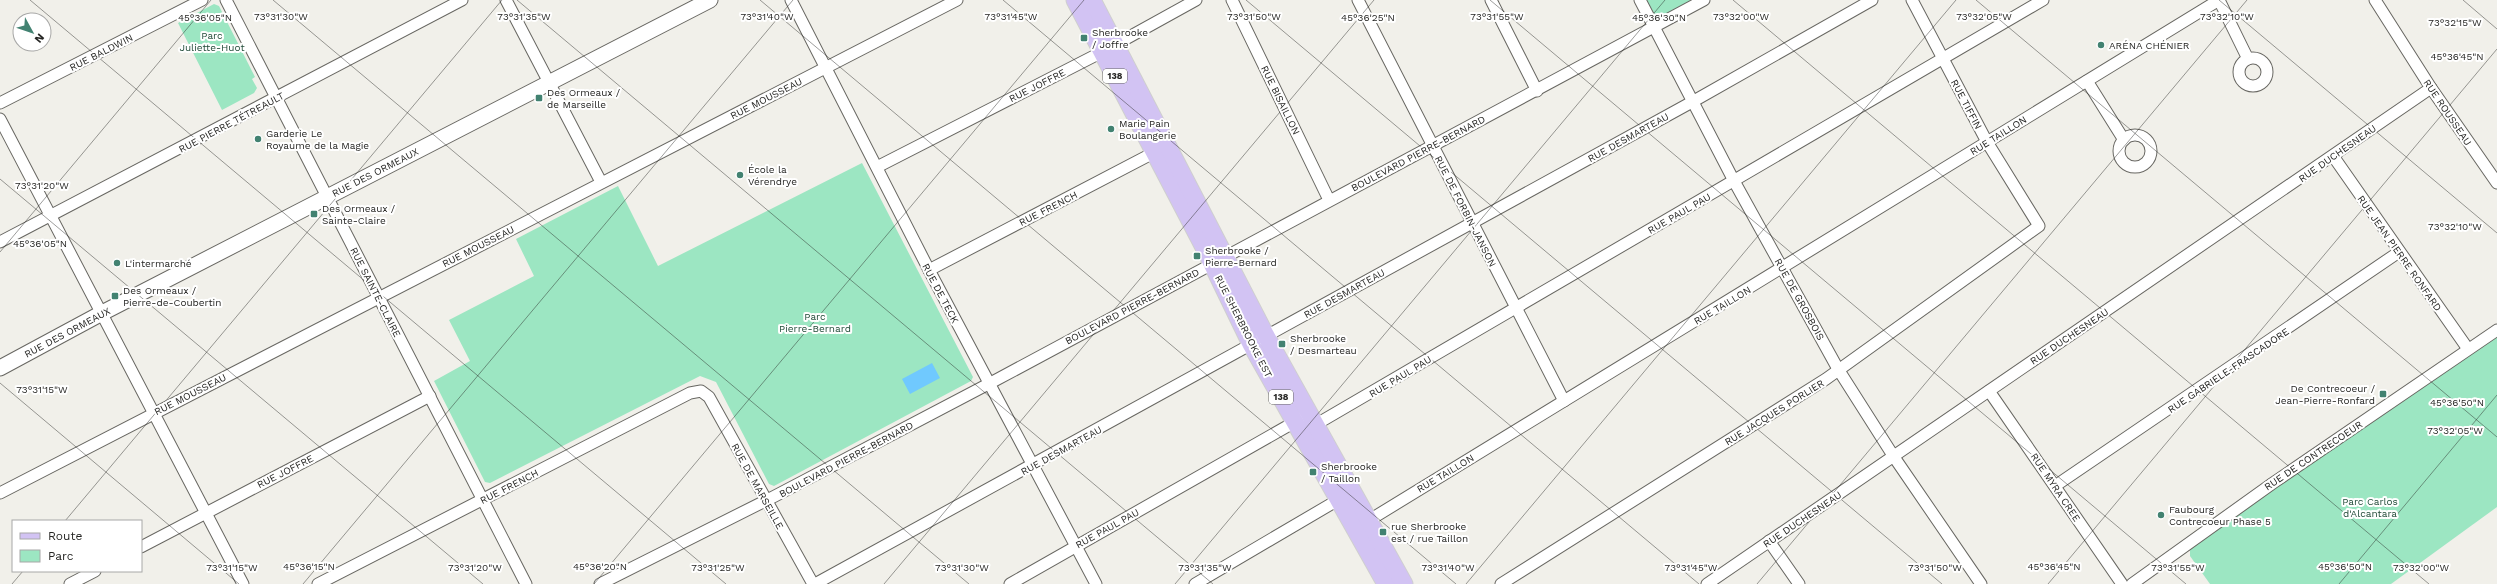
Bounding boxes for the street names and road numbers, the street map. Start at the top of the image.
street label: RUE BALDWIN [68,32,135,73]
street label: RUE BISAILLON [1259,64,1302,137]
street label: RUE JOFFRE [1007,67,1067,104]
road number: 138 [1103,69,1127,83]
street label: RUE MOUSSEAU [728,76,804,121]
street label: RUE TIFFIN [1949,77,1984,131]
street label: RUE ROUSSEAU [2421,77,2474,147]
street label: RUE PIERRE TÉTREAULT [177,90,286,155]
street label: RUE DESMARTEAU [1586,111,1671,164]
street label: BOULEVARD PIERRE-BERNARD [1349,113,1487,194]
street label: RUE TAILLON [1968,114,2029,157]
street label: RUE DUCHESNEAU [2296,123,2378,184]
street label: RUE DES ORMEAUX [330,146,420,199]
street label: RUE DE FORBIN-JANSON [1433,154,1498,269]
street label: RUE FRENCH [1017,189,1079,228]
street label: RUE PAUL PAU [1646,191,1713,236]
street label: RUE JEAN PIERRE RONFARD [2355,193,2444,313]
street label: RUE MOUSSEAU [440,224,516,269]
street label: RUE SAINTE-CLAIRE [348,246,403,339]
street label: RUE DE GROSBOIS [1773,257,1827,342]
street label: RUE DE TECK [920,262,961,325]
street label: BOULEVARD PIERRE-BERNARD [1063,266,1201,347]
street label: RUE DESMARTEAU [1302,267,1387,320]
street label: RUE SHERBROOKE EST [1213,273,1274,379]
street label: RUE TAILLON [1692,284,1753,327]
street label: RUE DES ORMEAUX [23,305,112,360]
street label: RUE DUCHESNEAU [2028,306,2110,367]
street label: RUE GABRIELE-FRASCADORE [2166,326,2291,415]
street label: RUE PAUL PAU [1367,353,1433,399]
street label: RUE MOUSSEAU [152,372,228,417]
street label: RUE JACQUES PORLIER [1723,377,1826,448]
road number: 138 [1269,390,1293,404]
street label: RUE DE CONTRECOEUR [2262,418,2365,492]
street label: BOULEVARD PIERRE-BERNARD [777,419,915,500]
street label: RUE DESMARTEAU [1019,424,1104,477]
street label: RUE DE MARSEILLE [729,441,786,531]
street label: RUE MYRA CREE [2029,451,2083,524]
street label: RUE TAILLON [1415,452,1476,495]
street label: RUE JOFFRE [255,453,315,490]
street label: RUE FRENCH [478,467,540,506]
street label: RUE DUCHESNEAU [1761,489,1843,550]
street label: RUE PAUL PAU [1074,506,1141,550]

